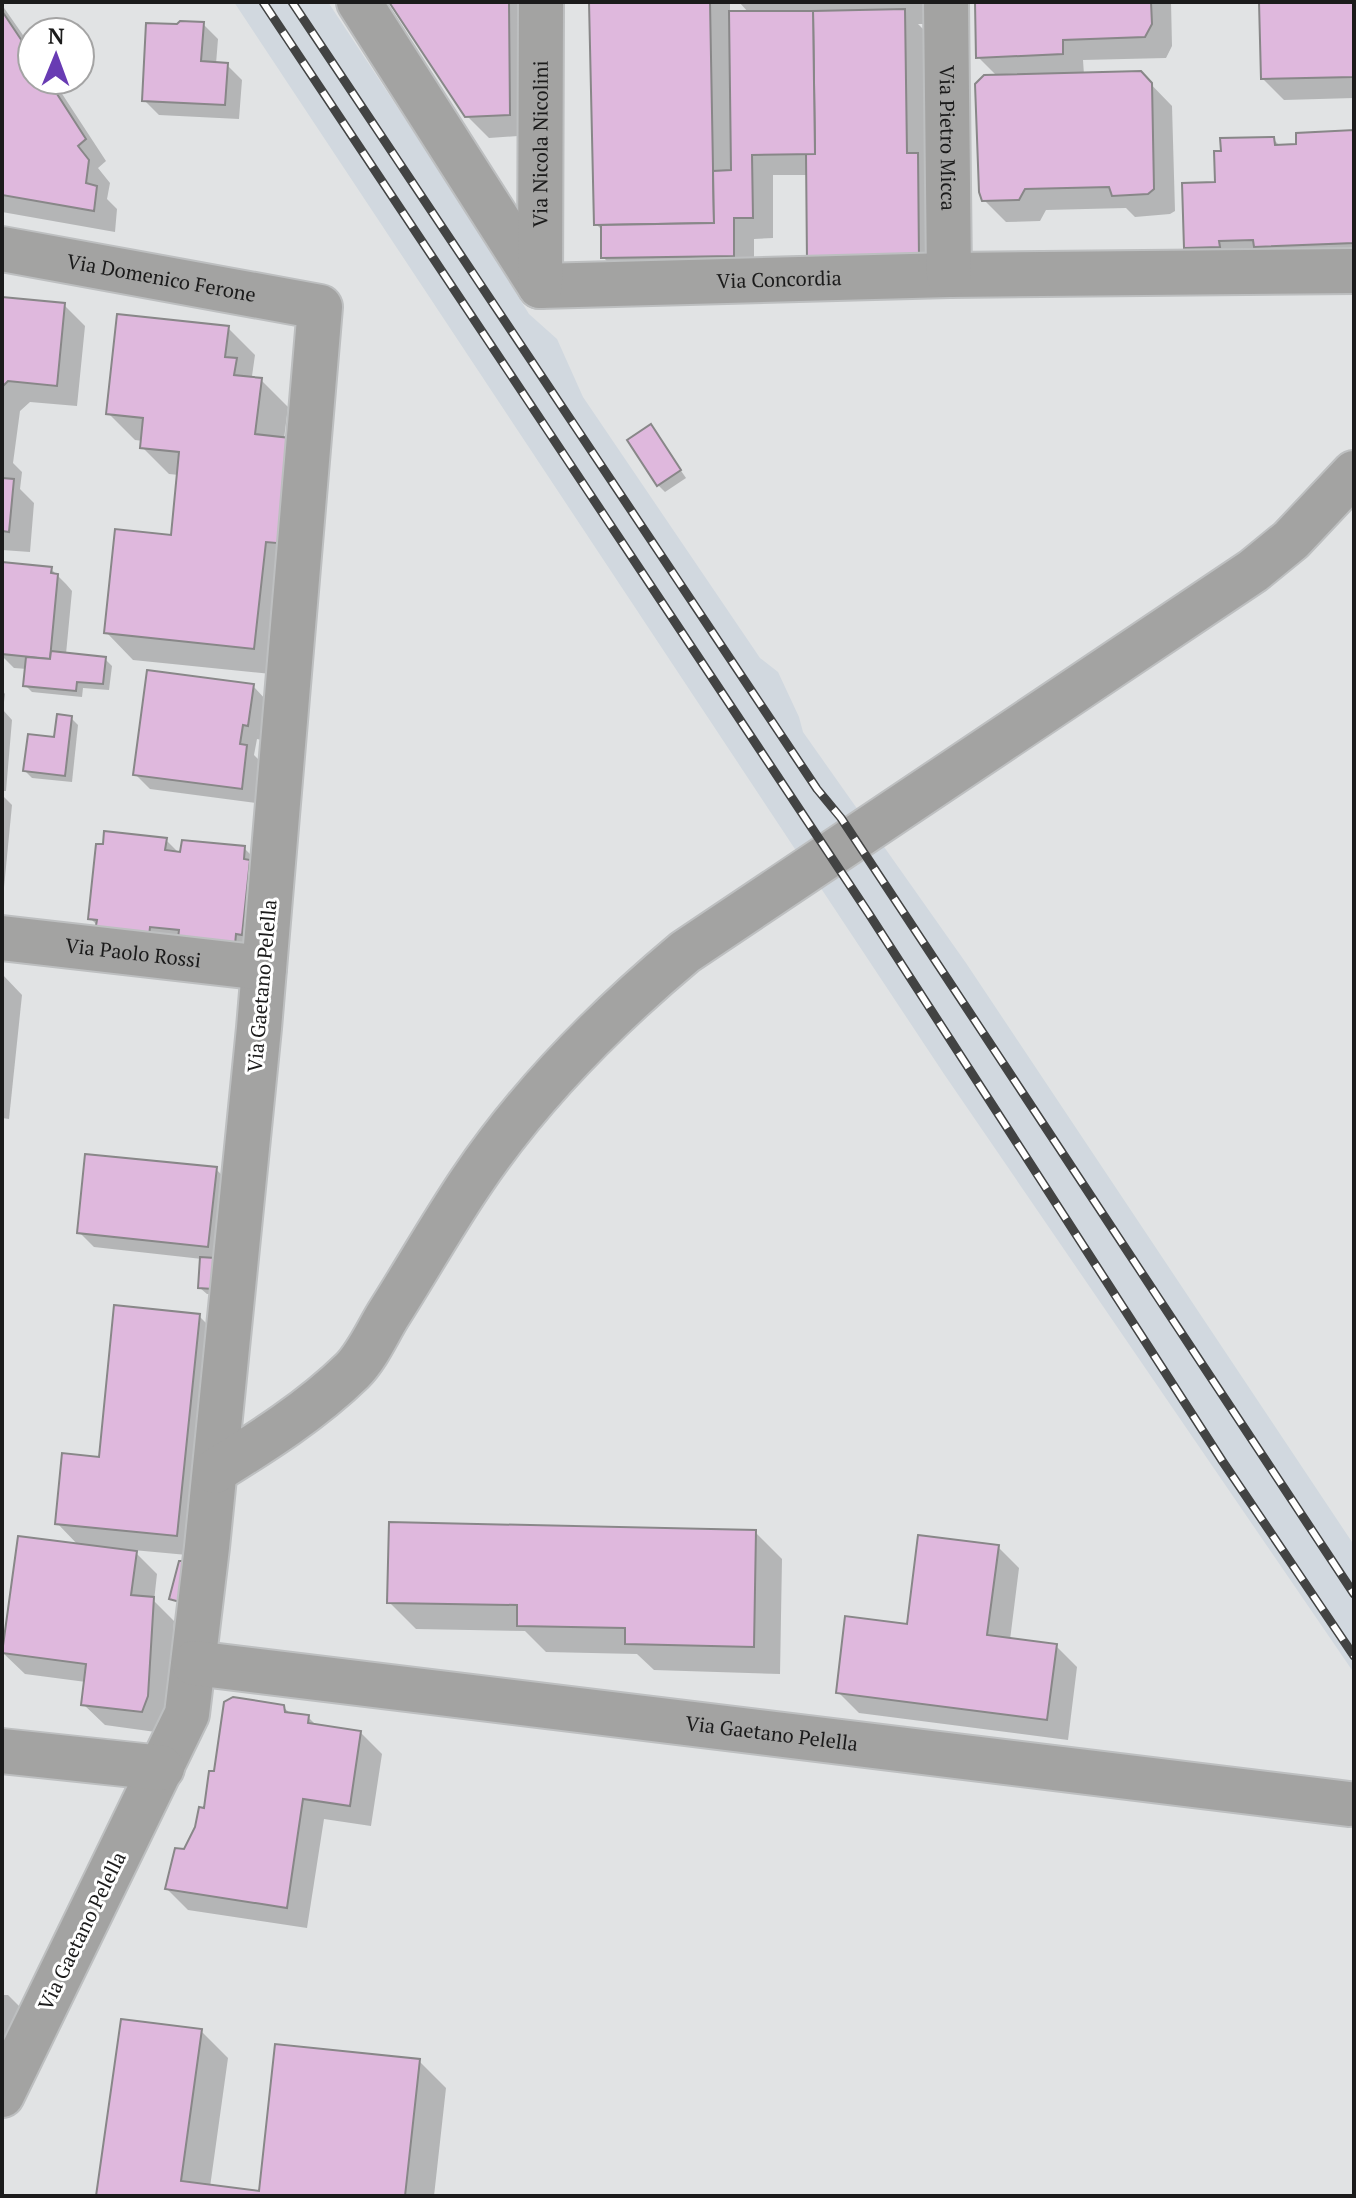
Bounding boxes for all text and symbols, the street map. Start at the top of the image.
north arrow [16,16,96,96]
text: N [48,21,65,50]
street label: Via Nicola Nicolini [526,60,554,228]
street label: Via Pietro Micca [934,65,962,211]
street label: Via Domenico Ferone [65,247,258,308]
street label: Via Concordia [716,264,842,294]
street label: Via Gaetano Pelella [240,898,283,1074]
street label: Via Paolo Rossi [64,931,203,974]
street label: Via Gaetano Pelella [684,1709,860,1757]
street label: Via Gaetano Pelella [31,1847,132,2015]

